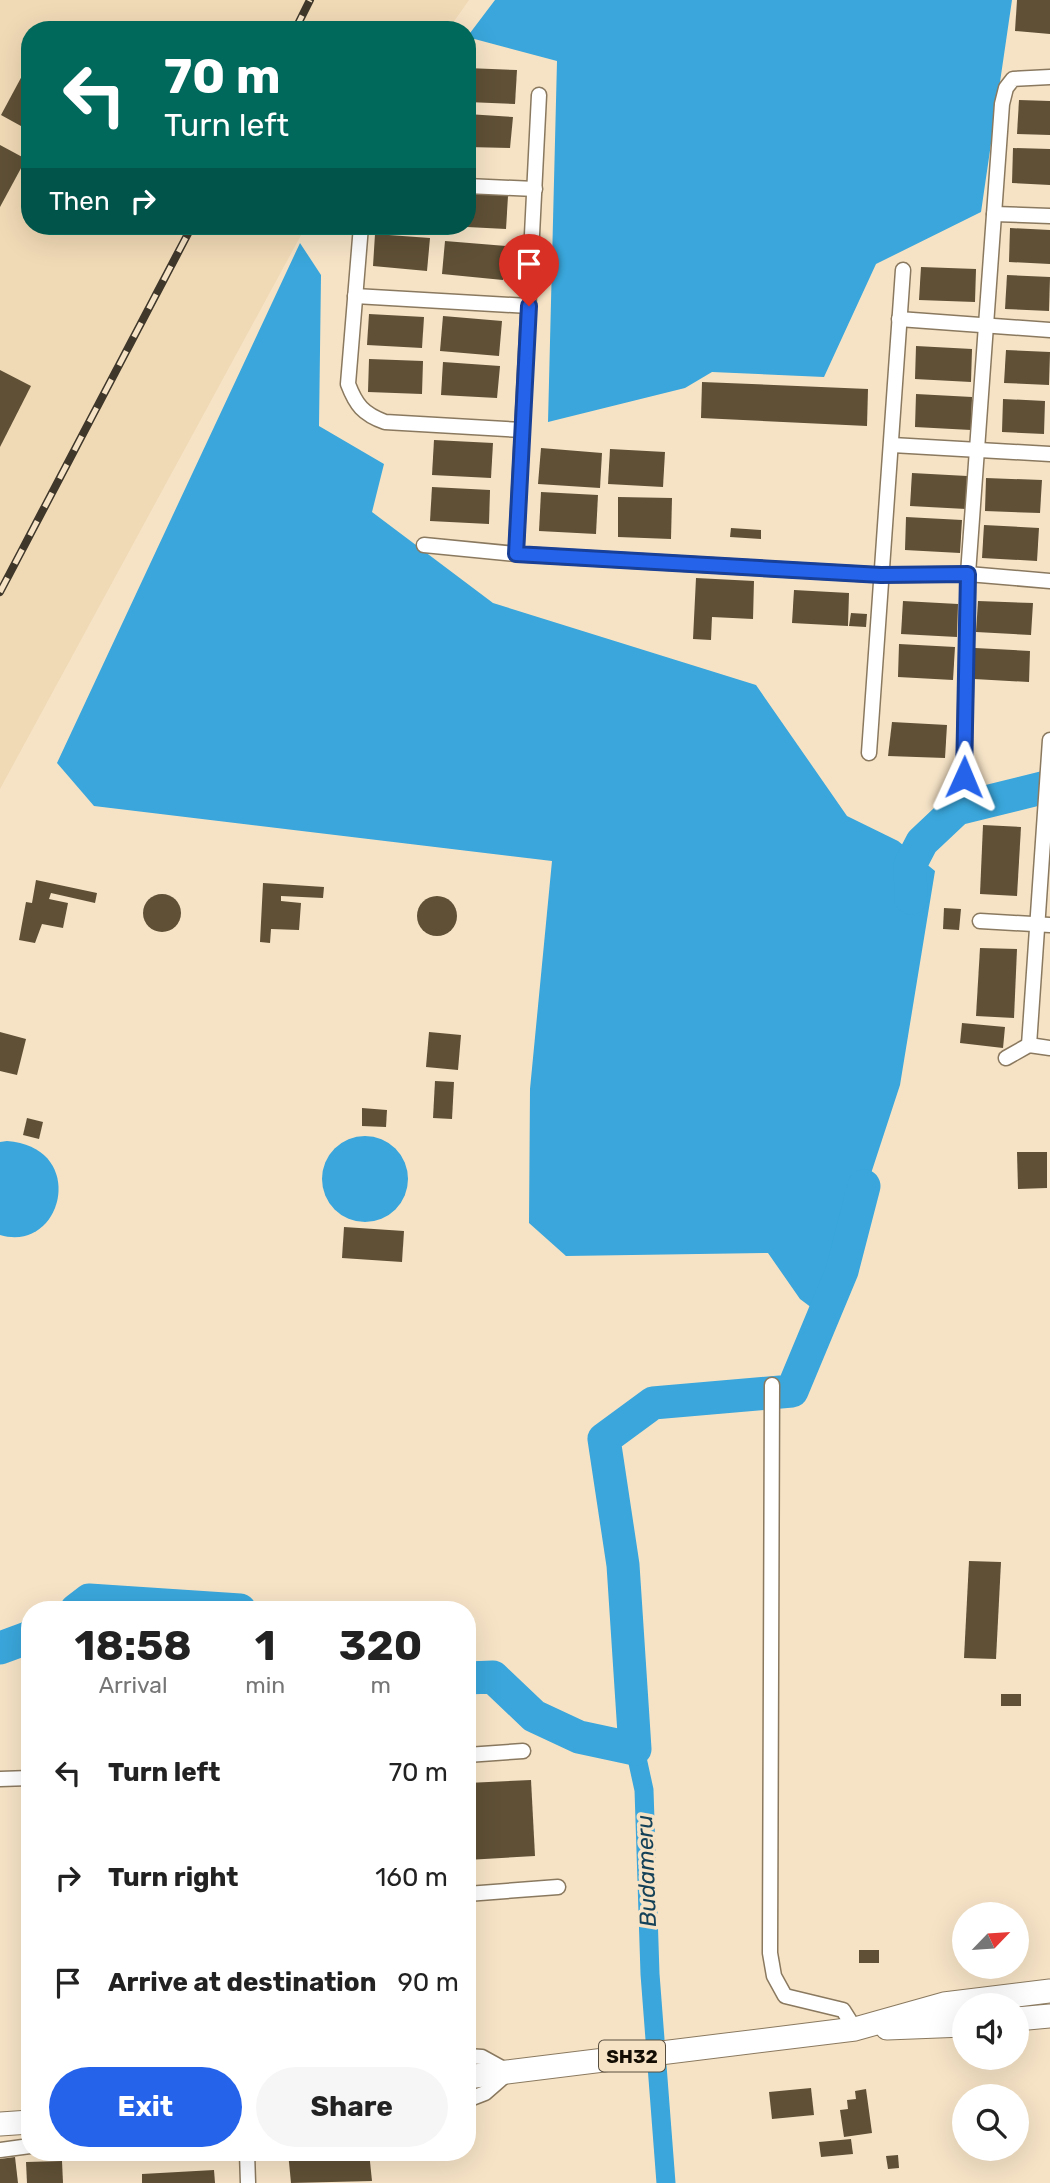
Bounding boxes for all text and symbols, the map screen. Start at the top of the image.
text: 70 m [164,47,281,105]
icon: left [49,49,140,140]
text: Turn left [164,106,289,144]
icon: right [124,182,162,220]
text: Then [49,186,110,217]
pin [499,234,559,306]
icon: arrive [510,245,548,283]
position arrow [927,740,1001,814]
text: 18:58 [75,1621,192,1671]
text: 1 [255,1621,276,1671]
text: 320 [339,1621,422,1671]
text: Arrival [99,1671,168,1699]
text: min [245,1671,285,1699]
text: m [370,1671,391,1699]
icon: left [49,1754,87,1792]
text: Turn left [108,1757,220,1788]
text: 70 m [389,1757,448,1788]
water label: Budameru [630,1814,662,1928]
icon: right [49,1859,87,1897]
text: Turn right [108,1862,238,1893]
text: 160 m [375,1862,448,1893]
north arrow [952,1902,1029,1979]
map controls [952,1902,1029,2161]
icon: arrive [49,1964,87,2002]
text: Arrive at destination [108,1967,376,1998]
text: 90 m [397,1967,459,1998]
button: sound [952,1993,1029,2070]
road number: SH32 [599,2040,665,2072]
button: Exit [49,2067,242,2147]
button: Share [256,2067,448,2147]
button: search [952,2084,1029,2161]

